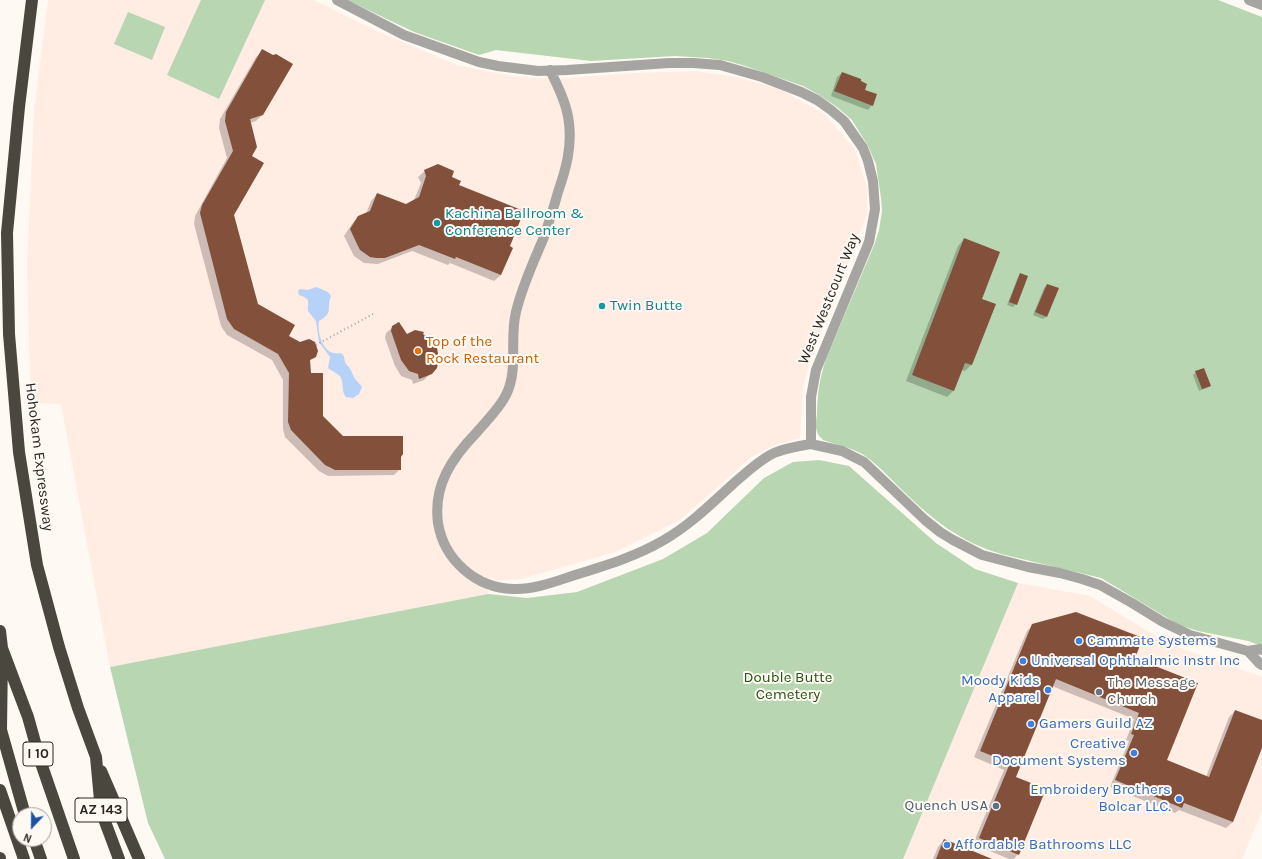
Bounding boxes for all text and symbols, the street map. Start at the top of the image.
place label: Kachina Ballroom & Conference Center [445,205,584,240]
marker: Kachina Ballroom & Conference Center [432,218,442,228]
street label: West Westcourt Way [794,231,864,367]
place label: Twin Butte [610,297,682,315]
marker: Twin Butte [597,301,607,311]
place label: Top of the Rock Restaurant [426,333,539,368]
marker: Top of the Rock Restaurant [413,346,423,356]
street label: Hohokam Expressway [21,382,57,532]
place label: Cammate Systems [1087,632,1217,650]
marker: Cammate Systems [1074,636,1084,646]
place label: Universal Ophthalmic Instr Inc [1031,652,1240,670]
marker: Universal Ophthalmic Instr Inc [1018,656,1028,666]
park label: Double Butte Cemetery [744,669,832,704]
place label: Moody Kids Apparel [961,672,1040,707]
place label: The Message Church [1107,674,1195,709]
marker: Moody Kids Apparel [1043,685,1053,695]
marker: The Message Church [1094,687,1104,697]
place label: Gamers Guild AZ [1039,715,1153,733]
marker: Gamers Guild AZ [1026,719,1036,729]
place label: Creative Document Systems [992,735,1126,770]
road number: I 10 [23,742,53,766]
marker: Creative Document Systems [1129,748,1139,758]
place label: Embroidery Brothers Bolcar LLC. [1030,781,1171,816]
marker: Embroidery Brothers Bolcar LLC. [1174,794,1184,804]
place label: Quench USA [905,797,988,815]
road number: AZ 143 [75,798,127,822]
marker: Quench USA [991,801,1001,811]
north arrow [12,807,52,847]
text: N [22,830,34,845]
place label: Affordable Bathrooms LLC [955,836,1132,854]
marker: Affordable Bathrooms LLC [942,840,952,850]

